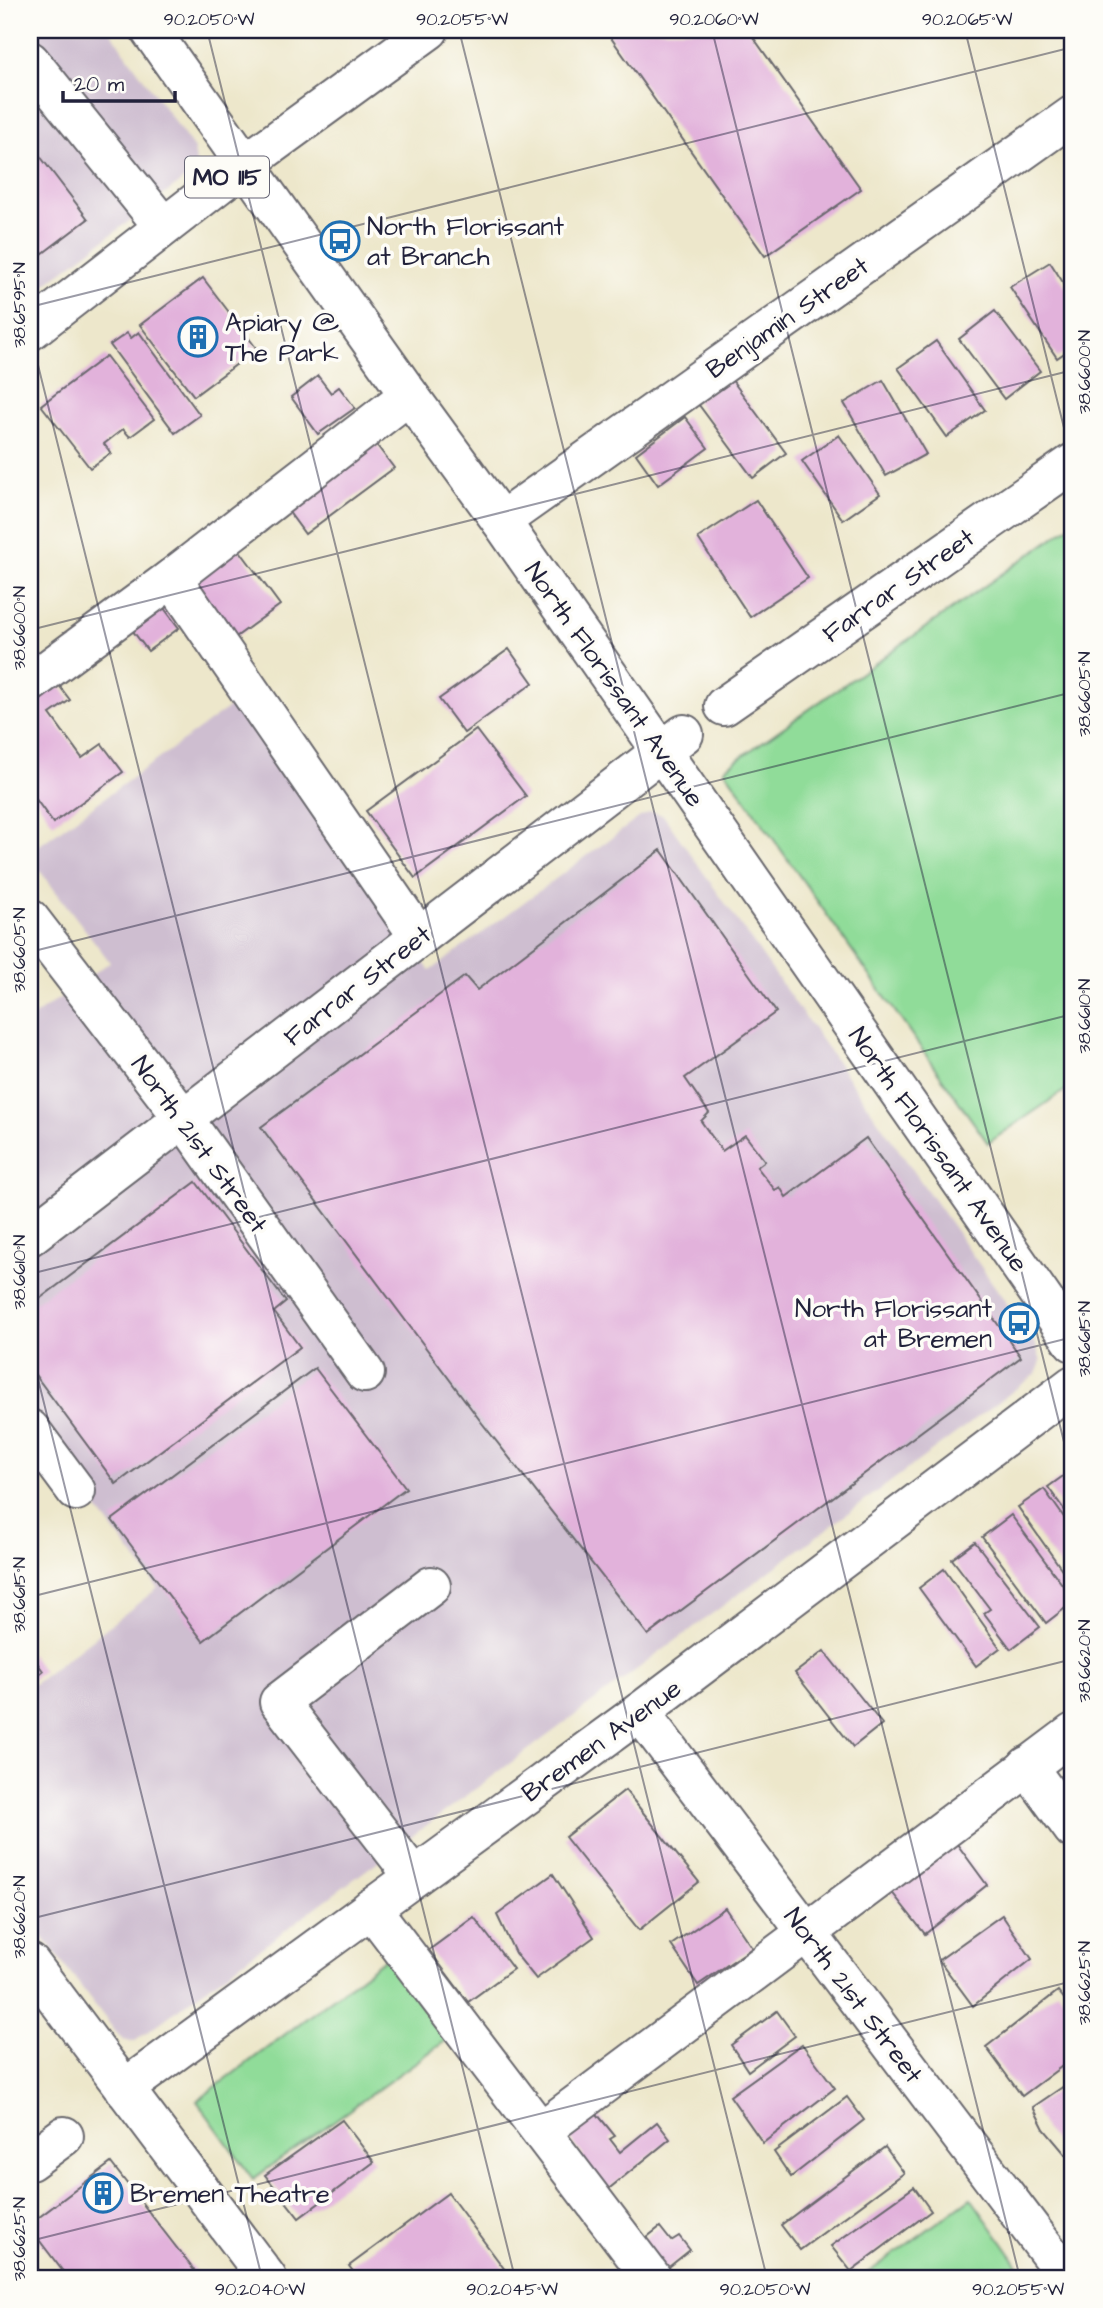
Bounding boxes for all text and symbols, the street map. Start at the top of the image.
text: 90.2050°W [164,7,254,32]
text: 90.2055°W [416,7,508,32]
text: 90.2060°W [669,7,759,32]
text: 90.2065°W [922,7,1012,32]
scale bar [63,60,175,104]
text: 20 m [74,70,125,99]
road number: MO 115 [185,156,269,197]
place label: North Florissant at Branch [367,209,564,275]
bus stop icon: North Florissant at Branch [319,220,361,262]
street label: Benjamin Street [699,248,877,387]
text: 38.6595°N [7,262,32,348]
place label: Apiary @ The Park [225,305,339,371]
building icon: Apiary @ The Park [177,316,219,358]
text: 38.6600°N [1072,330,1097,414]
street label: Farrar Street [815,520,982,652]
street label: North Florissant Avenue [516,555,713,814]
text: 38.6600°N [7,586,32,670]
text: 38.6605°N [1072,651,1097,737]
text: 38.6605°N [7,907,32,993]
street label: Farrar Street [276,916,439,1055]
text: 38.6610°N [1072,979,1097,1053]
street label: North Florissant Avenue [840,1020,1037,1279]
street label: North 21st Street [122,1048,276,1241]
text: 38.6610°N [7,1235,32,1309]
place label: North Florissant at Bremen [795,1291,992,1357]
text: 38.6615°N [1072,1301,1097,1377]
bus stop icon: North Florissant at Bremen [998,1302,1040,1344]
text: 38.6615°N [7,1557,32,1633]
text: 38.6620°N [1072,1620,1097,1702]
street label: Bremen Avenue [515,1671,689,1811]
text: 38.6620°N [7,1876,32,1958]
street label: North 21st Street [775,1900,931,2091]
text: 38.6625°N [1072,1941,1097,2025]
building icon: Bremen Theatre [82,2172,124,2214]
place label: Bremen Theatre [130,2176,330,2212]
text: 38.6625°N [7,2197,32,2281]
text: 90.2040°W [215,2277,305,2302]
text: 90.2045°W [466,2277,558,2302]
text: 90.2050°W [720,2277,810,2302]
text: 90.2055°W [972,2277,1064,2302]

